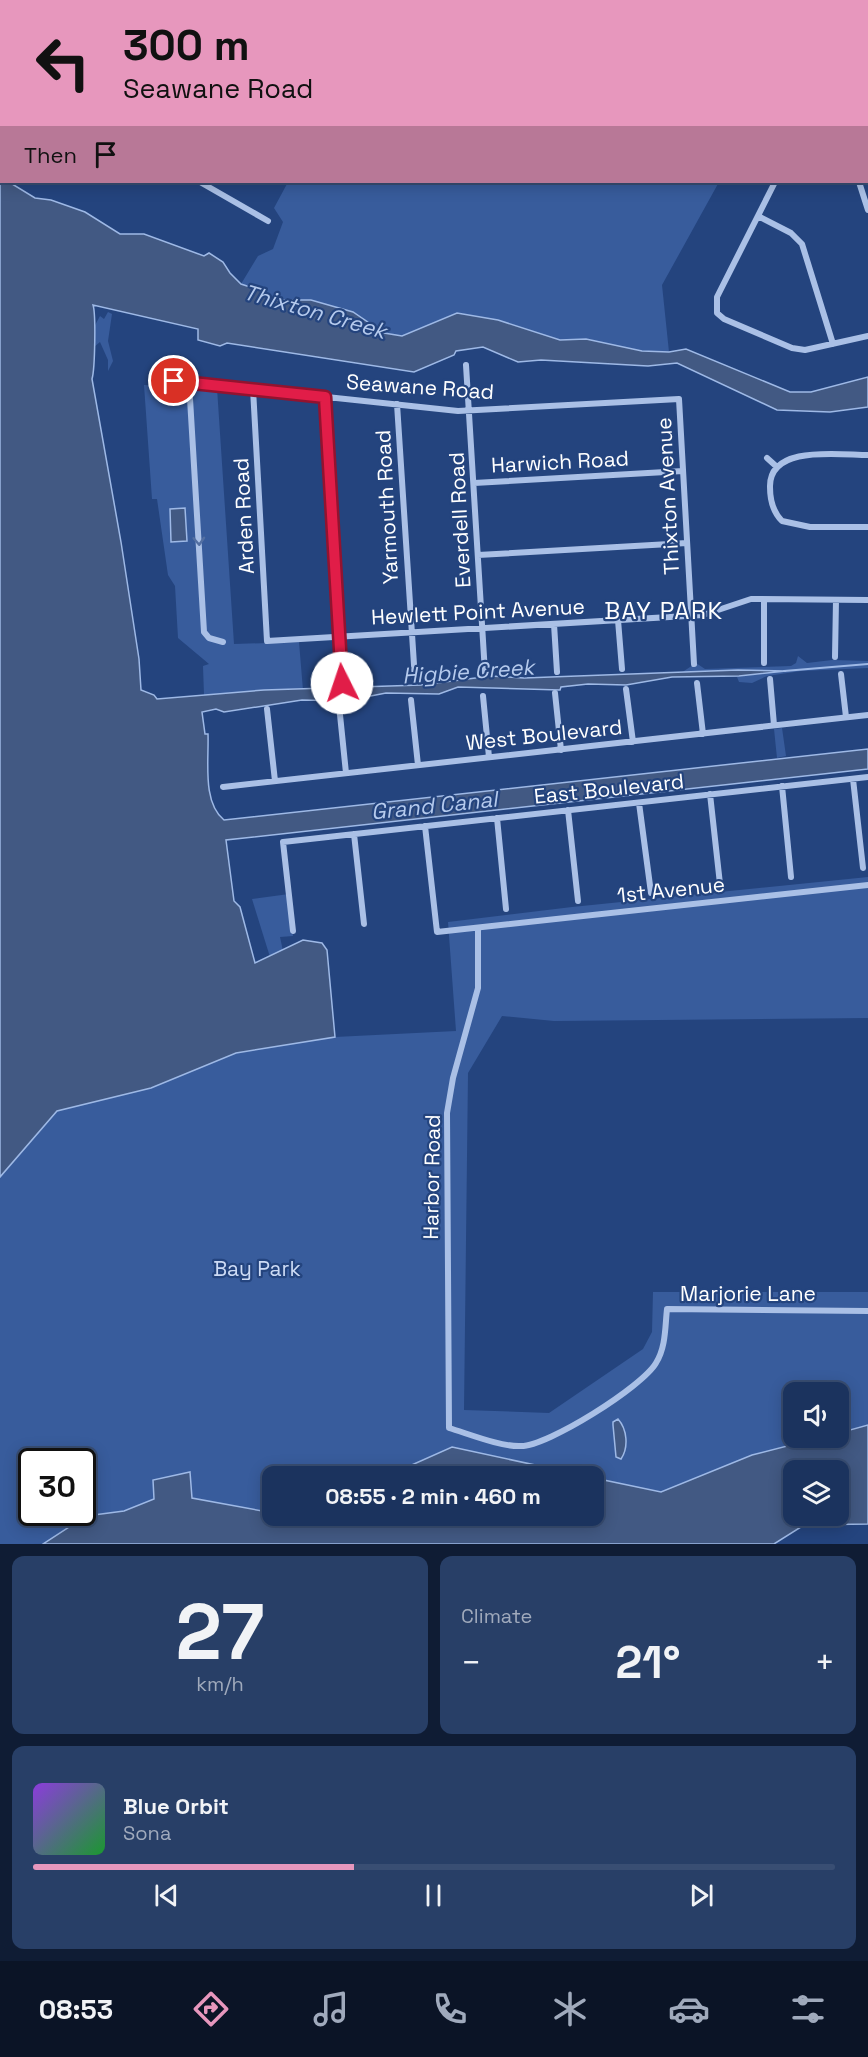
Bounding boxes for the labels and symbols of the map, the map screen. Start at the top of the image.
water label: Thixton Creek [240,277,392,345]
pin [148,355,199,406]
street label: Seawane Road [345,368,495,405]
street label: Thixton Avenue [650,417,685,575]
street label: Yarmouth Road [369,429,404,585]
street label: Harwich Road [490,444,630,479]
street label: Everdell Road [442,451,477,589]
street label: Arden Road [227,457,260,575]
one-way arrow [192,537,205,546]
street label: Hewlett Point Avenue [370,592,586,631]
district label: BAY PARK [604,595,724,626]
position arrow [310,651,374,715]
water label: Higbie Creek [401,652,537,690]
street label: West Boulevard [464,713,624,756]
street label: East Boulevard [533,767,685,810]
water label: Grand Canal [370,784,501,826]
street label: 1st Avenue [616,870,726,909]
street label: Harbor Road [417,1114,446,1240]
park label: Bay Park [213,1255,301,1282]
street label: Marjorie Lane [680,1280,816,1307]
speed limit sign: 30 [18,1448,96,1526]

